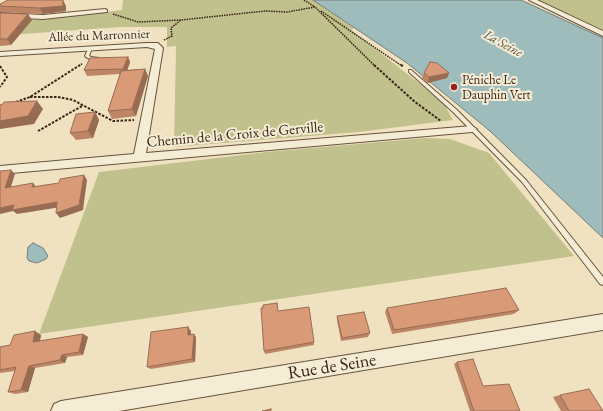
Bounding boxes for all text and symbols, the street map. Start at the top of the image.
street label: Allée du Marronnier [48,26,150,46]
water label: La Seine [481,27,525,61]
place label: Péniche Le Dauphin Vert [462,72,531,103]
marker: Péniche Le Dauphin Vert [449,82,459,92]
street label: Chemin de la Croix de Gerville [146,118,324,152]
street label: Rue de Seine [286,349,378,385]

